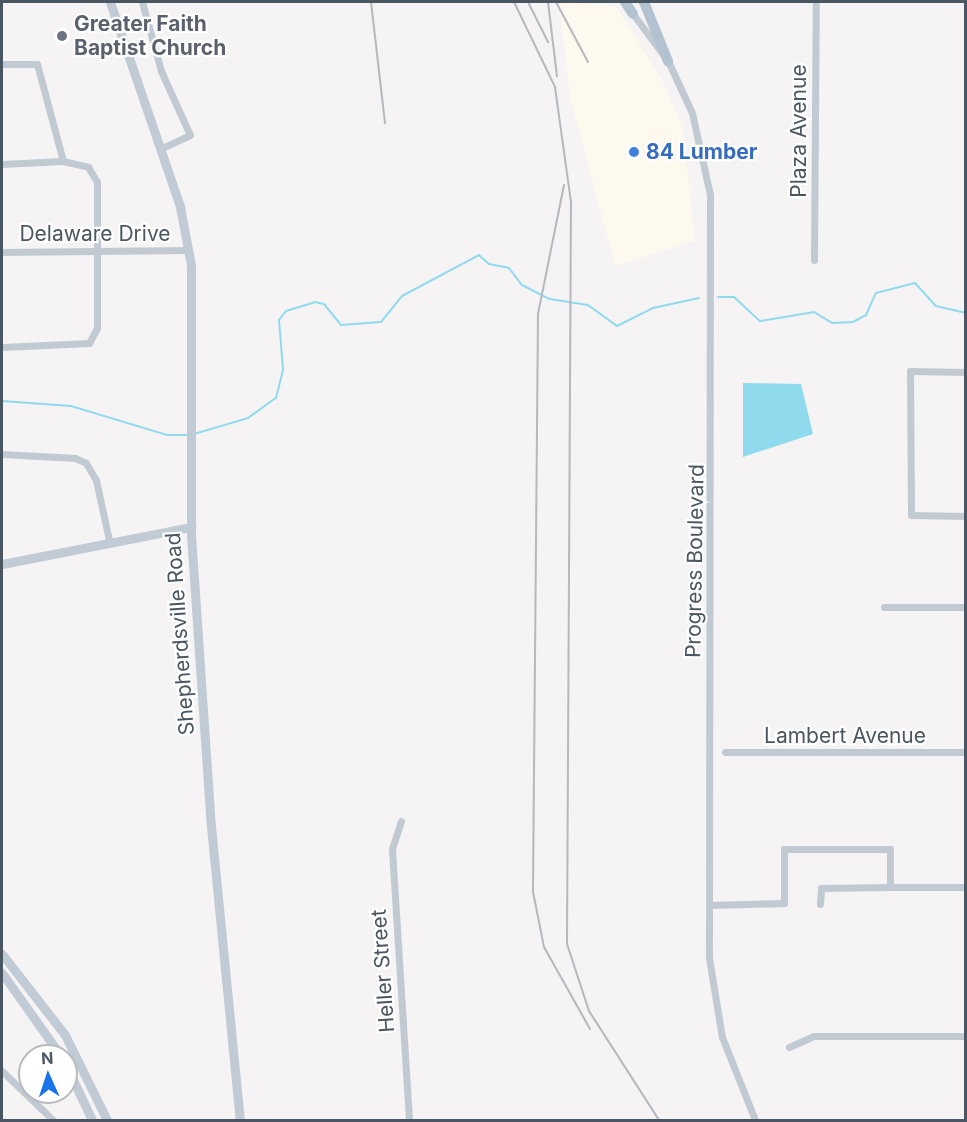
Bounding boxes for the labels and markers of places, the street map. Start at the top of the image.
place label: Greater Faith Baptist Church [74,11,226,61]
marker: Greater Faith Baptist Church [55,29,69,43]
place label: 84 Lumber [646,139,757,165]
marker: 84 Lumber [627,145,641,159]

